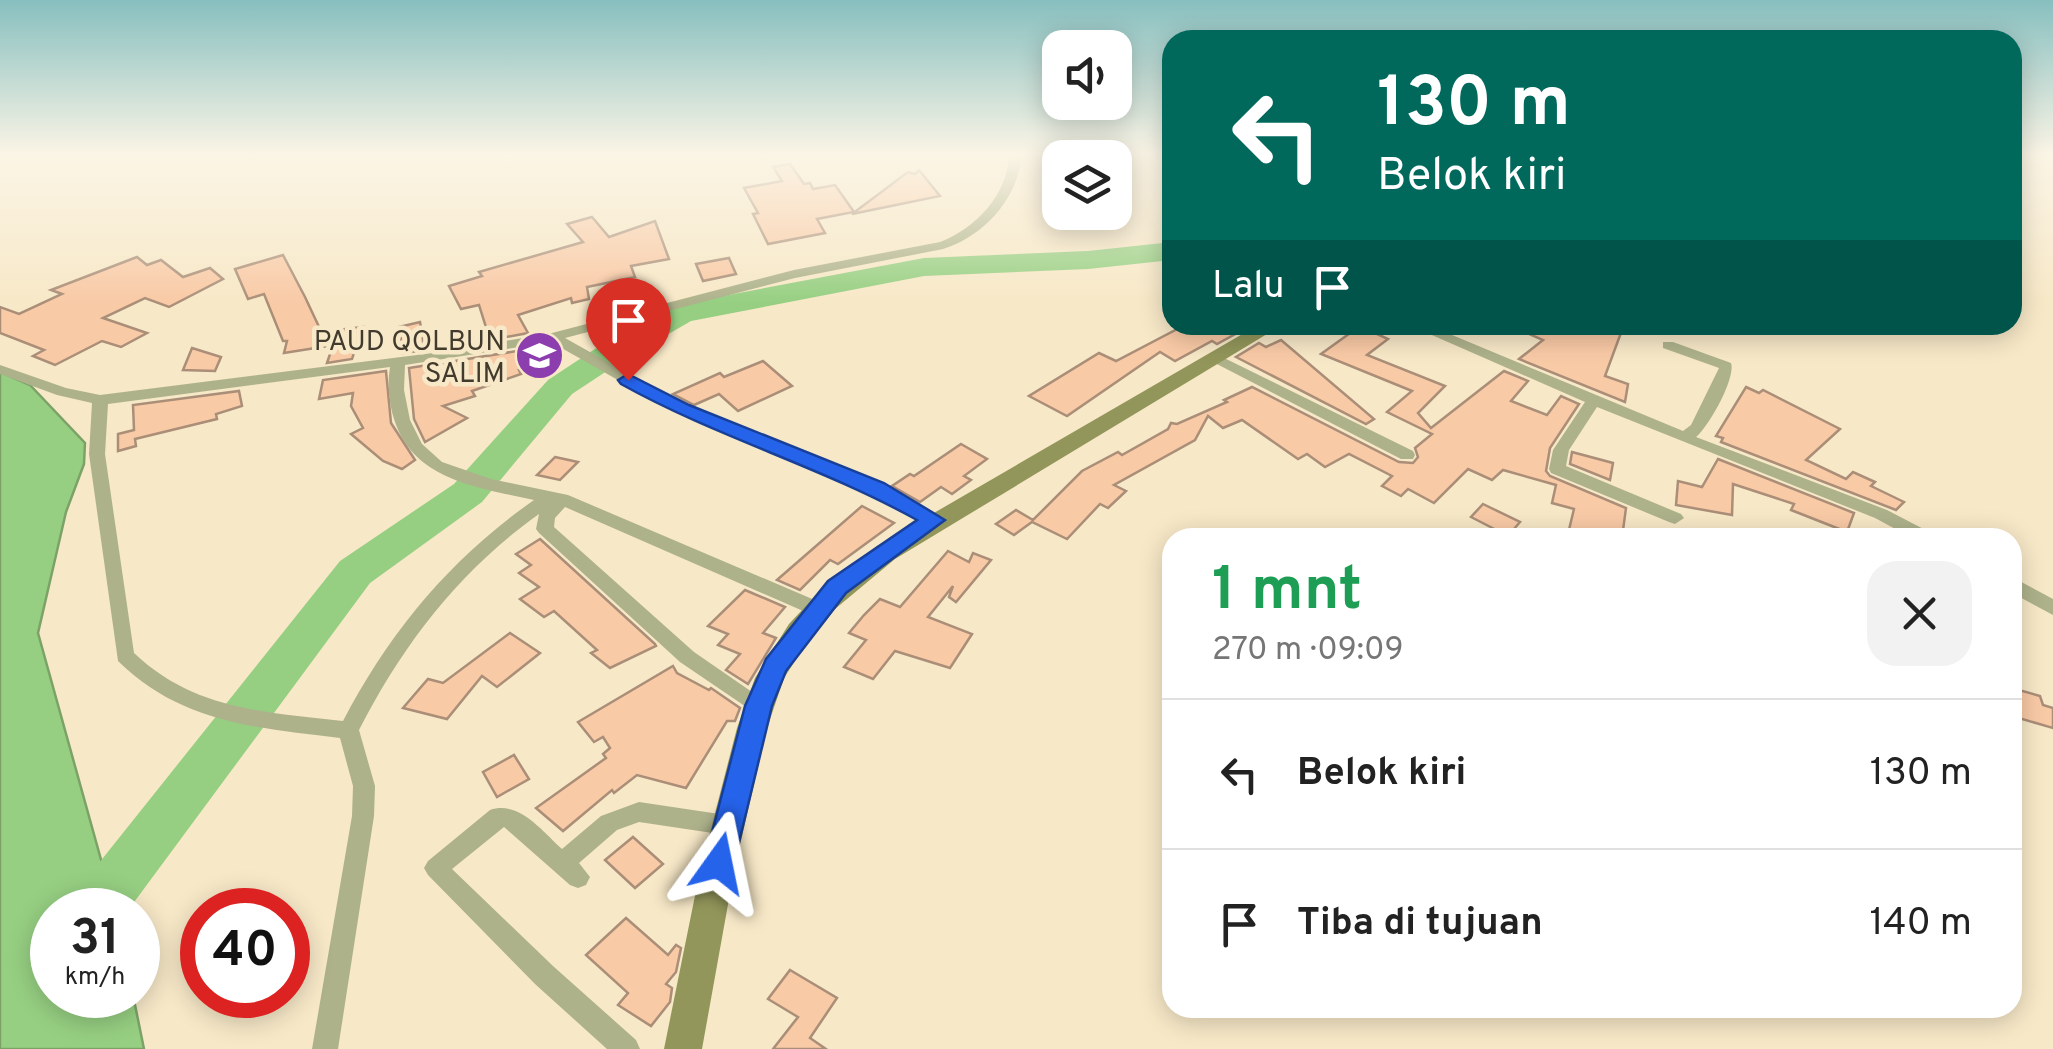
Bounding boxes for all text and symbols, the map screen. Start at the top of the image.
map controls [1042,30,1132,230]
button: sound [1042,30,1132,120]
text: 130 m [1377,62,1571,151]
icon: left [1212,70,1342,200]
button: layers [1042,140,1132,230]
text: Belok kiri [1377,149,1567,206]
icon: arrive [1305,260,1360,315]
text: Lalu [1212,263,1285,312]
pin [586,278,671,381]
icon: arrive [601,293,656,348]
place label: PAUD QOLBUN SALIM [314,325,505,393]
school or university icon: PAUD QOLBUN SALIM [514,330,566,382]
text: 1 mnt [1212,555,1362,631]
button: close [1867,561,1972,666]
text: 270 m · 09:09 [1212,631,1404,671]
icon: left [1212,747,1267,802]
text: Belok kiri [1297,750,1466,799]
text: 130 m [1870,750,1972,799]
position arrow [667,811,771,915]
speed limit sign: 40 [180,888,310,1018]
icon: arrive [1212,897,1267,952]
text: Tiba di tujuan [1297,900,1543,949]
text: 140 m [1869,900,1972,949]
text: 31 [70,909,120,972]
text: km/h [65,962,125,994]

